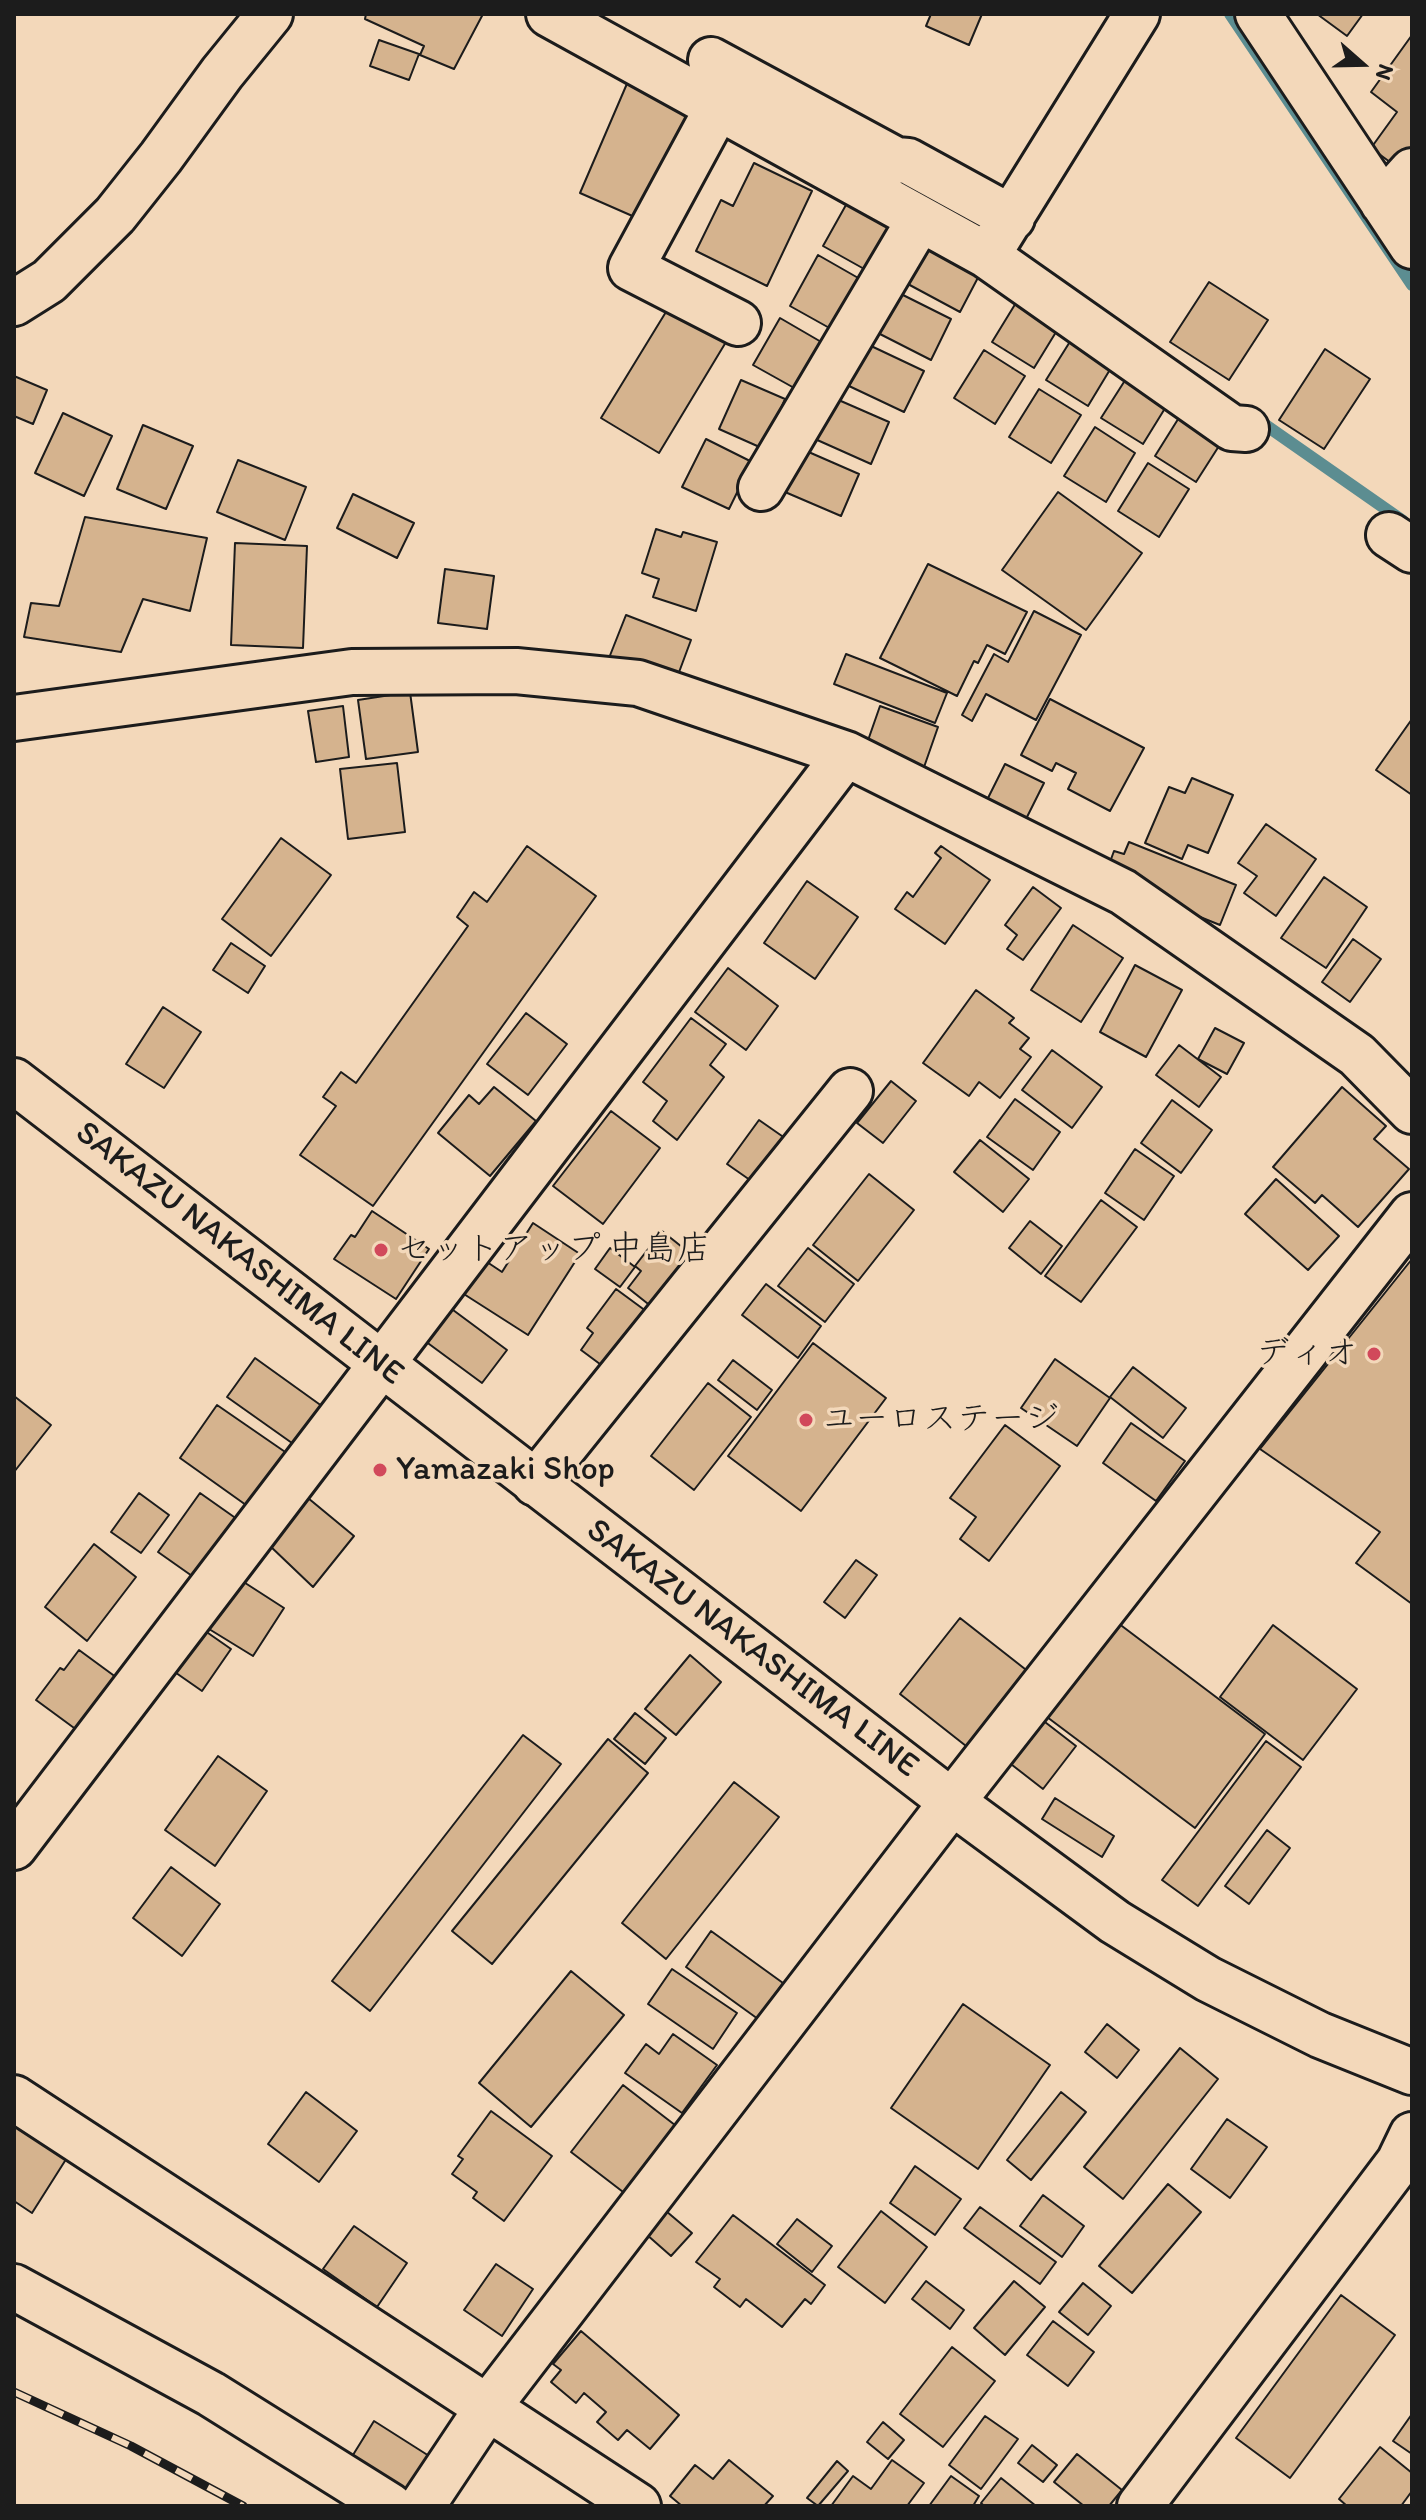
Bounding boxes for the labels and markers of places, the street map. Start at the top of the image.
place label: セットアップ 中島店 [397,1230,711,1270]
marker: セットアップ 中島店 [372,1241,390,1259]
place label: ディオ [1256,1334,1358,1374]
marker: ディオ [1365,1345,1383,1363]
place label: ユーロステージ [822,1400,1059,1440]
marker: ユーロステージ [797,1411,815,1429]
place label: Yamazaki Shop [396,1450,615,1490]
marker: Yamazaki Shop [371,1461,389,1479]

